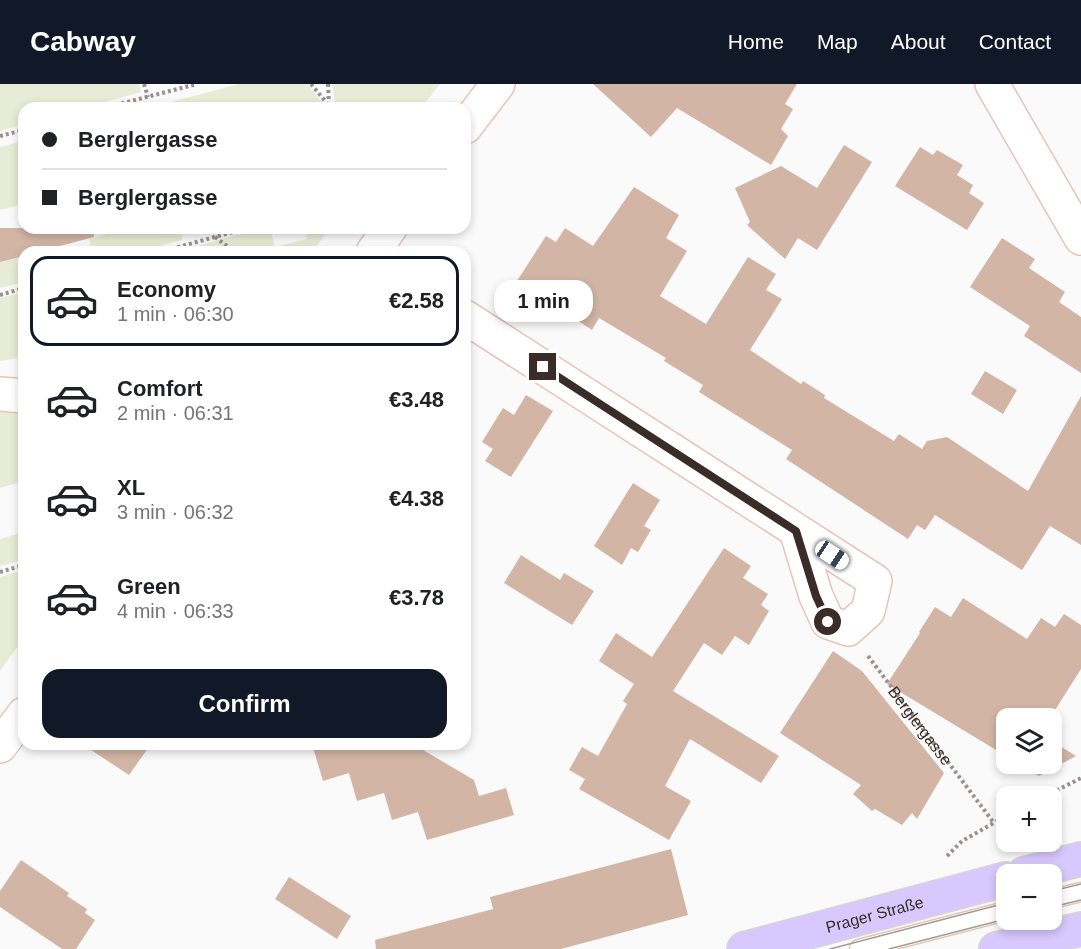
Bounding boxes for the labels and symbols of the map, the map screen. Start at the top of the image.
callout: 1 min [494,280,592,322]
route end [529,353,556,380]
car [812,537,852,573]
route start [814,608,841,635]
street label: Berglergasse [885,683,955,769]
street label: Prager Straße [824,893,925,936]

